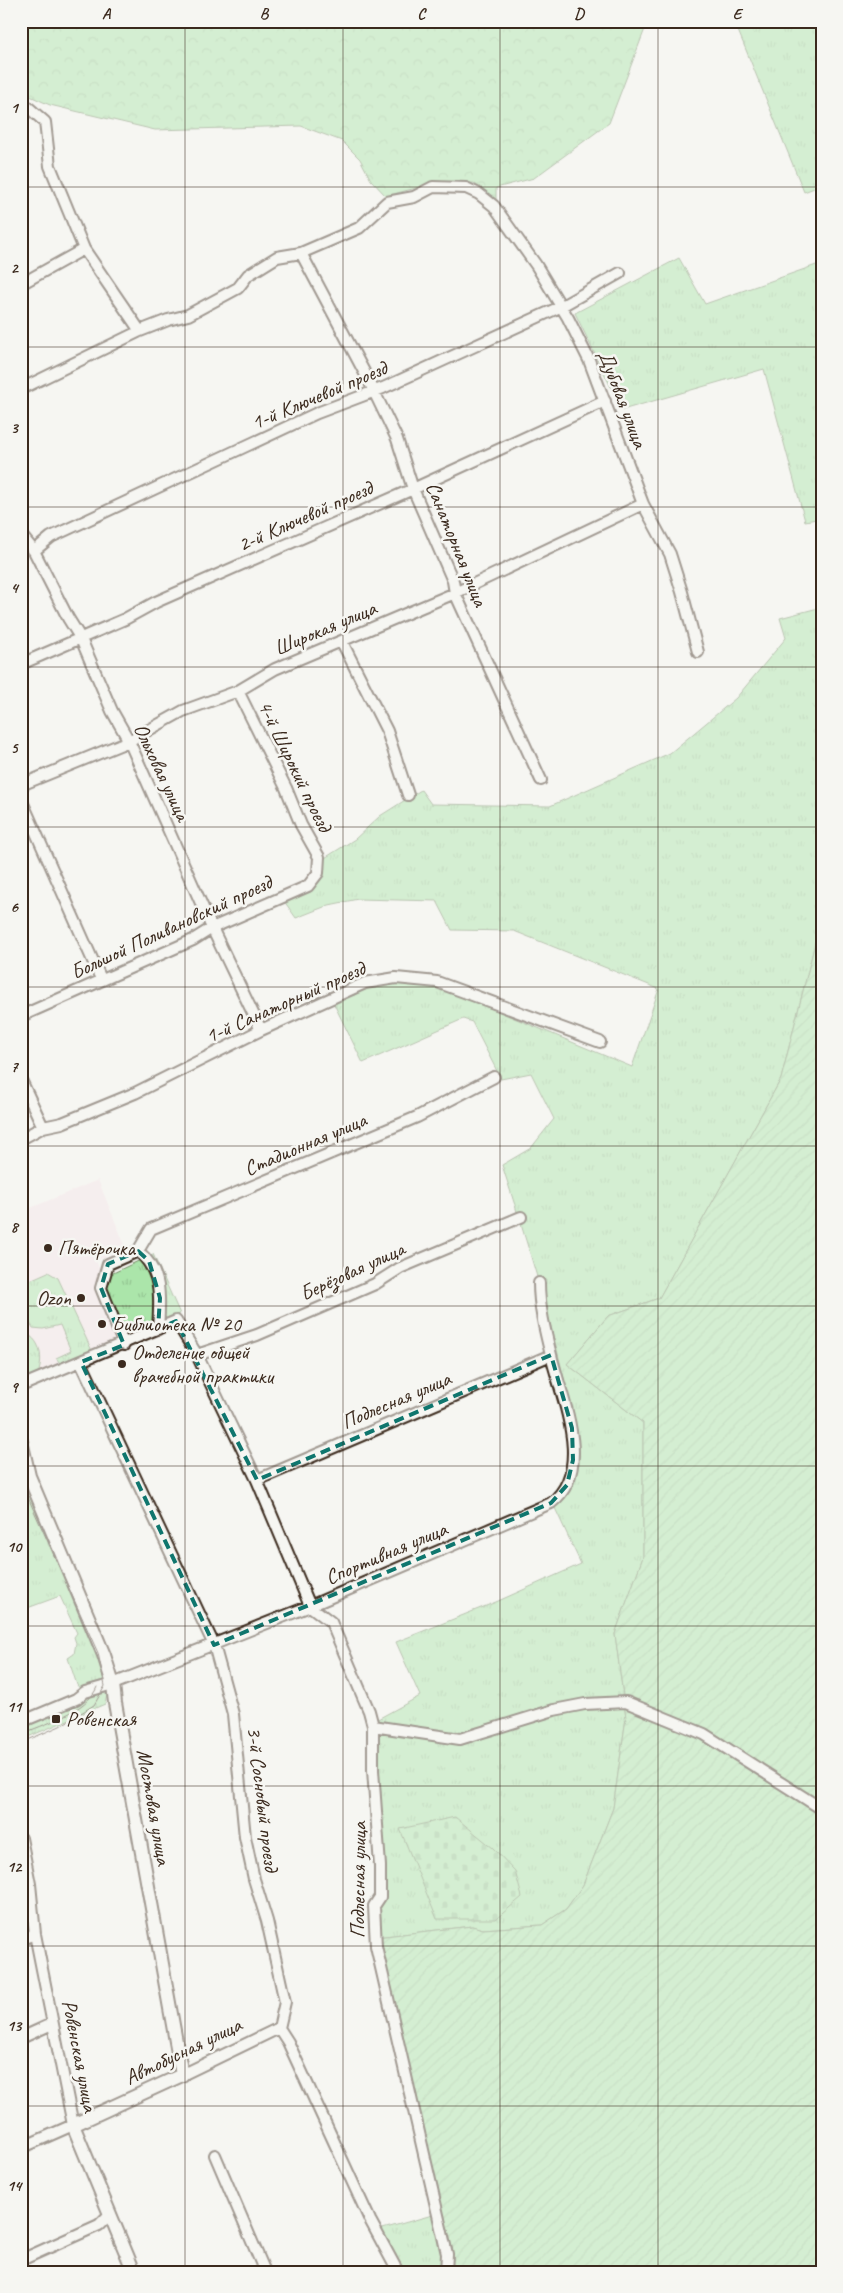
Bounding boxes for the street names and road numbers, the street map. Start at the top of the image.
street label: Дубовая улица [592,346,654,453]
street label: 1-й Ключевой проезд [247,354,393,435]
street label: 2-й Ключевой проезд [234,474,379,557]
street label: Санаторная улица [420,478,494,612]
street label: Широкая улица [270,594,382,661]
street label: 4-й Широкий проезд [252,696,339,838]
street label: Ольховая улица [128,719,197,827]
street label: Большой Поливановский проезд [66,868,278,985]
street label: 1-й Санаторный проезд [201,954,371,1049]
street label: Стадионная улица [240,1106,371,1181]
street label: Берёзовая улица [296,1234,411,1307]
street label: Подлесная улица [337,1365,456,1435]
street label: Спортивная улица [321,1515,453,1590]
street label: 3-й Сосновый проезд [241,1725,285,1875]
street label: Мостовая улица [131,1747,177,1869]
street label: Подлесная улица [344,1820,372,1938]
street label: Ровенская улица [56,1998,104,2116]
street label: Автобусная улица [120,2011,247,2090]

